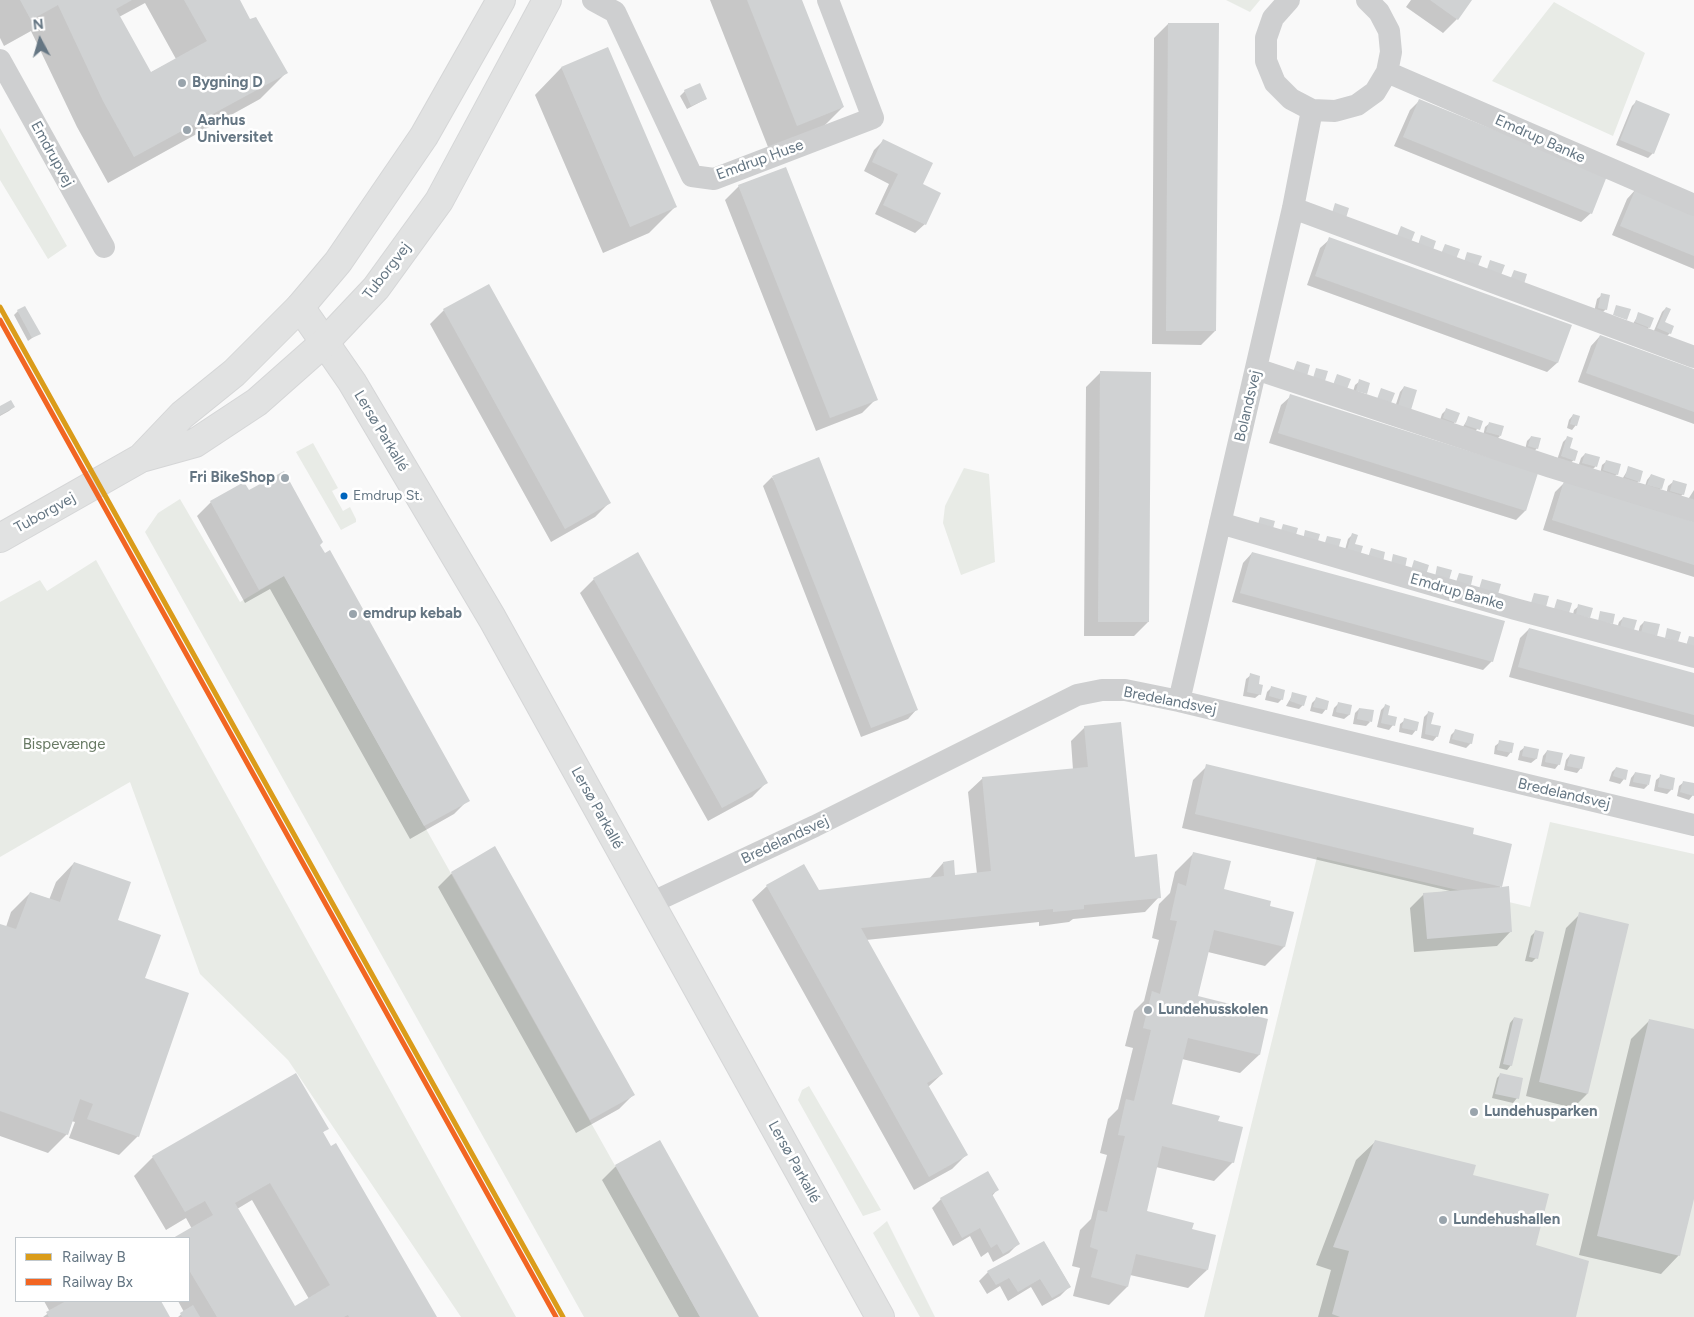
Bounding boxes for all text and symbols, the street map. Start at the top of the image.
north arrow [15,15,65,65]
text: N [32,16,45,34]
place label: Bygning D [192,74,263,92]
marker: Bygning D [176,77,188,89]
street label: Emdrup Banke [1492,111,1588,167]
place label: Aarhus Universitet [197,112,273,147]
street label: Emdrupvej [27,118,77,190]
marker: Aarhus Universitet [181,124,193,136]
street label: Emdrup Huse [714,136,806,184]
street label: Tuborgvej [359,239,415,303]
street label: Bolandsvej [1231,369,1265,443]
street label: Lersø Parkallé [350,387,412,475]
place label: Fri BikeShop [189,469,275,487]
marker: Fri BikeShop [279,472,291,484]
place label: Emdrup St. [353,488,422,504]
street label: Tuborgvej [11,489,79,537]
marker: Emdrup St. [339,491,349,501]
street label: Emdrup Banke [1408,570,1506,614]
place label: emdrup kebab [363,605,462,623]
marker: emdrup kebab [347,608,359,620]
street label: Bredelandsvej [1122,683,1218,719]
park label: Bispevænge [23,736,105,754]
street label: Lersø Parkallé [567,764,627,852]
street label: Bredelandsvej [1516,775,1612,813]
street label: Bredelandsvej [738,812,832,868]
place label: Lundehusskolen [1158,1001,1268,1019]
marker: Lundehusskolen [1142,1004,1154,1016]
place label: Lundehusparken [1484,1103,1598,1121]
marker: Lundehusparken [1468,1106,1480,1118]
street label: Lersø Parkallé [764,1118,824,1206]
place label: Lundehushallen [1453,1211,1560,1229]
marker: Lundehushallen [1437,1214,1449,1226]
legend [15,1237,190,1302]
text: Railway B [62,1248,126,1266]
text: Railway Bx [62,1273,133,1291]

